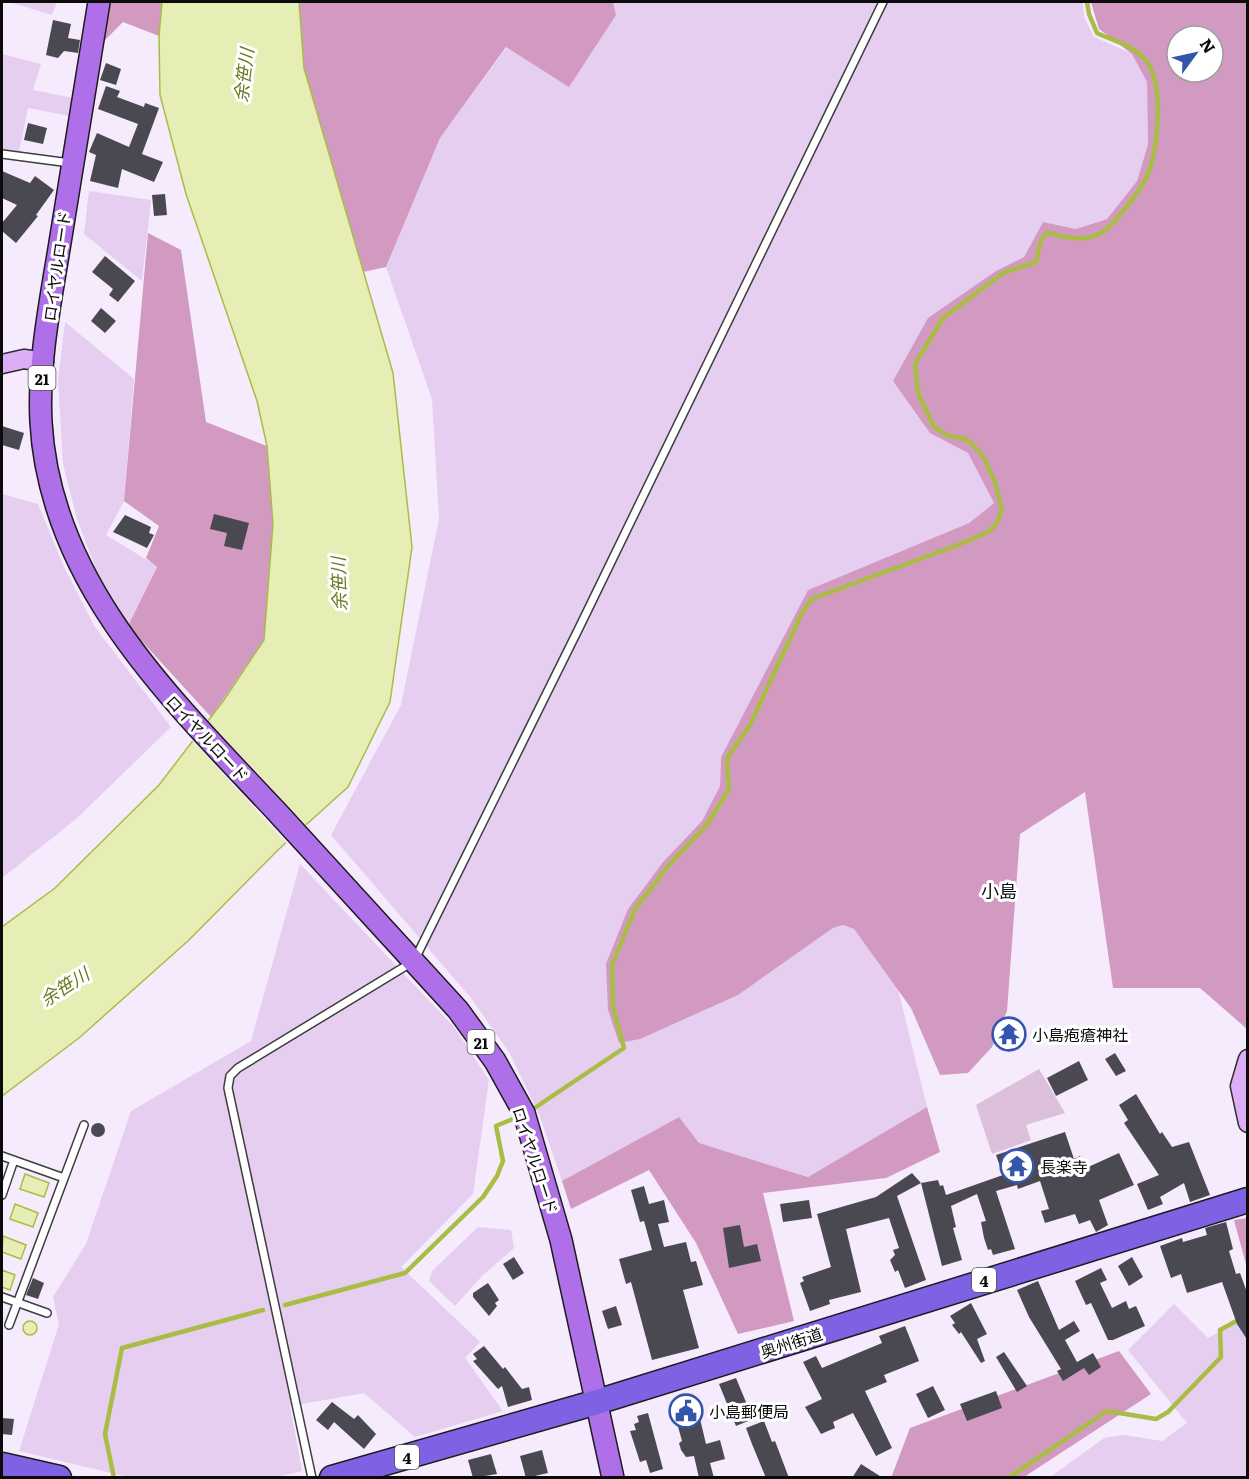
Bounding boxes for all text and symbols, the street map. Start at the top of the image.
north arrow [1165,24,1225,84]
text: N [1195,33,1222,57]
water label: 余笹川 [226,45,260,103]
street label: ロイヤルロード [36,209,76,323]
road number: 21 [28,366,56,390]
water label: 余笹川 [323,555,352,611]
street label: ロイヤルロード [161,689,255,787]
district label: 小島 [981,877,1017,904]
water label: 余笹川 [34,959,96,1012]
temple icon: 小島疱瘡神社 [991,1016,1027,1052]
place label: 小島疱瘡神社 [1032,1022,1128,1046]
road number: 21 [468,1030,494,1054]
street label: ロイヤルロード [507,1103,565,1217]
temple icon: 長楽寺 [999,1148,1035,1184]
place label: 長楽寺 [1040,1154,1088,1178]
road number: 4 [972,1268,996,1292]
street label: 奥州街道 [757,1321,825,1363]
public building icon: 小島郵便局 [668,1393,704,1429]
place label: 小島郵便局 [709,1399,789,1423]
road number: 4 [395,1445,419,1469]

